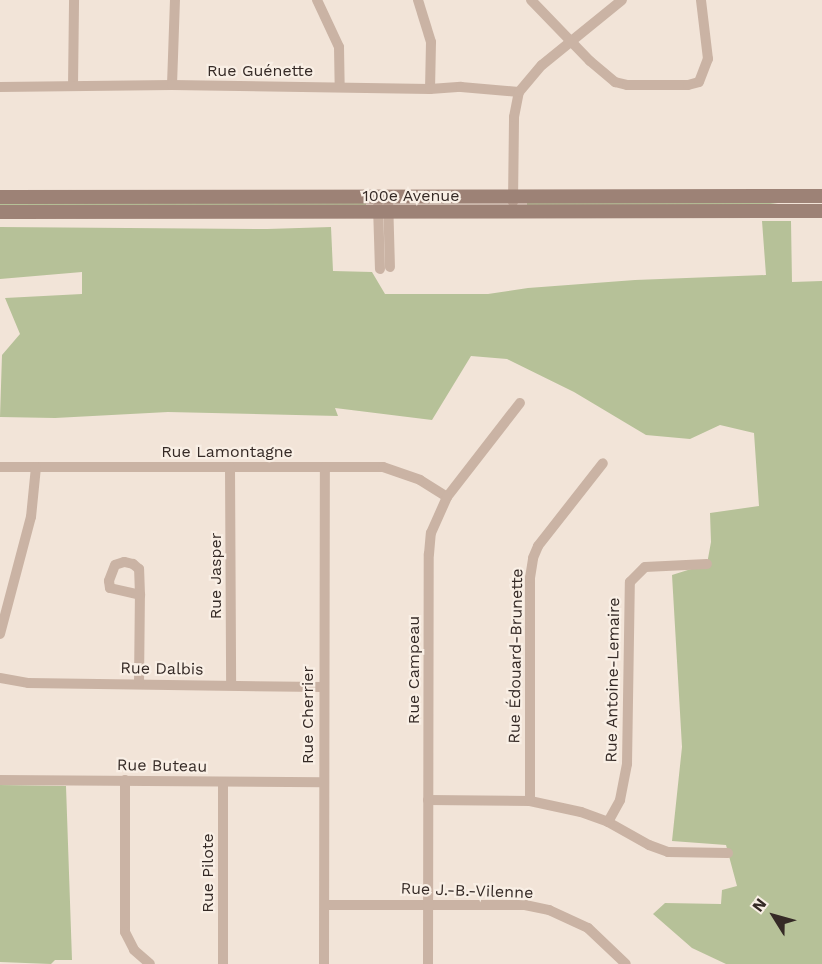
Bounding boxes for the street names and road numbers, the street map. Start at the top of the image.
street label: Rue Guénette [207,61,313,81]
street label: 100e Avenue [362,186,460,206]
street label: Rue Lamontagne [161,442,293,462]
street label: Rue Jasper [206,532,226,620]
street label: Rue Édouard-Brunette [505,568,527,744]
street label: Rue Antoine-Lemaire [602,597,624,763]
street label: Rue Campeau [404,616,424,724]
street label: Rue Dalbis [120,659,204,679]
street label: Rue Cherrier [298,666,318,764]
street label: Rue Buteau [117,756,207,776]
street label: Rue Pilote [198,833,218,913]
street label: Rue J.-B.-Vilenne [400,879,534,903]

